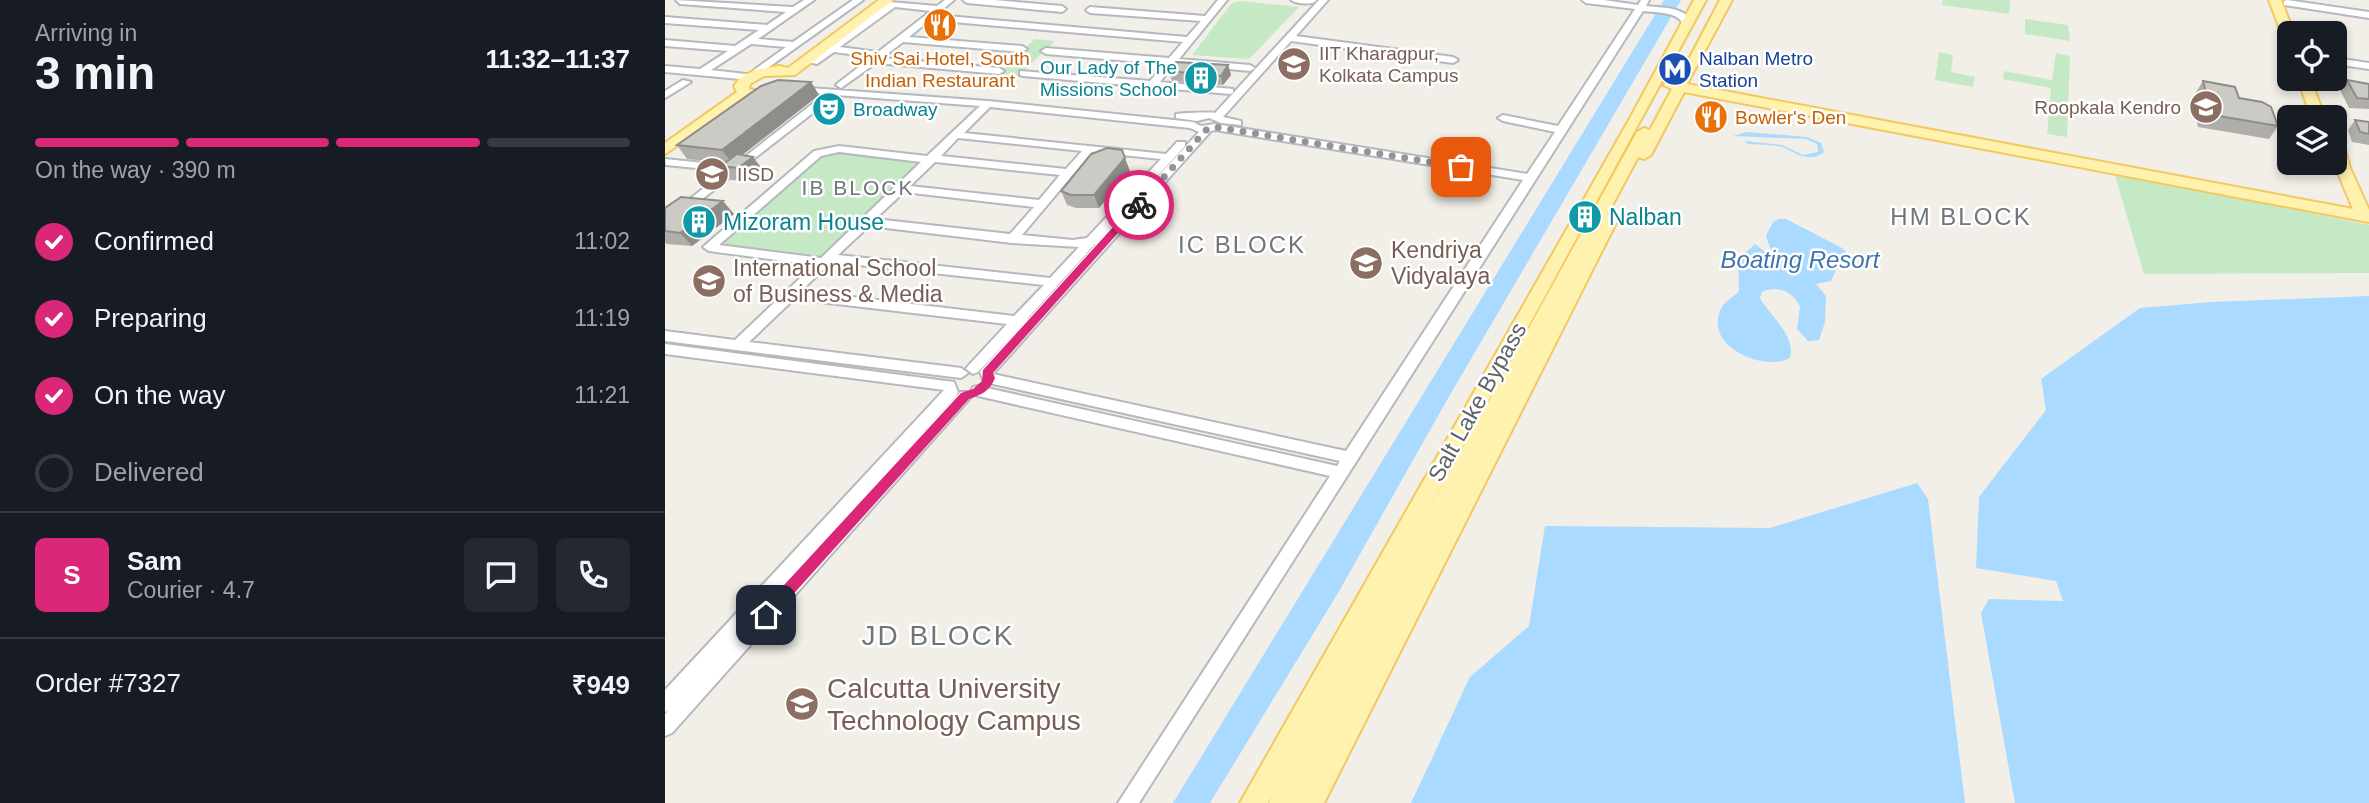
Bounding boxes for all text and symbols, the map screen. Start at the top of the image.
restaurant icon: Shiv Sai Hotel, South Indian Restaurant [921,6,959,44]
text: Arriving in [35,20,137,46]
map controls [2277,21,2347,175]
button: locate [2277,21,2347,91]
place label: IIT Kharagpur, Kolkata Campus [1319,43,1458,86]
text: 11:32–11:37 [485,44,630,74]
school or university icon: IIT Kharagpur, Kolkata Campus [1275,45,1313,83]
text: 3 min [35,47,155,99]
place label: Shiv Sai Hotel, South Indian Restaurant [850,48,1030,91]
place label: Nalban Metro Station [1699,48,1813,91]
metro station icon: Nalban Metro Station [1656,50,1694,88]
place label: Our Lady of The Missions School [1040,57,1177,100]
building icon: Our Lady of The Missions School [1182,59,1220,97]
school or university icon: Roopkala Kendro [2187,88,2225,126]
theatre icon: Broadway [810,90,848,128]
place label: Roopkala Kendro [2034,97,2181,118]
restaurant icon: Bowler's Den [1692,98,1730,136]
place label: Broadway [853,99,938,120]
button: layers [2277,105,2347,175]
place label: Bowler's Den [1735,107,1846,128]
pin [1431,137,1491,197]
icon: bag [1442,148,1480,186]
school or university icon: IISD [693,155,731,193]
text: On the way · 390 m [35,157,236,183]
place label: IISD [737,164,774,185]
courier [1104,170,1174,240]
district label: IB BLOCK [802,176,914,199]
icon: bike [1120,186,1158,224]
building icon: Nalban [1566,198,1604,236]
building icon: Mizoram House [680,203,718,241]
district label: HM BLOCK [1890,203,2032,230]
place label: Nalban [1609,204,1682,230]
place label: Mizoram House [723,209,884,235]
icon: check [35,223,73,261]
text: Confirmed [94,226,214,256]
text: 11:02 [574,228,630,254]
district label: IC BLOCK [1178,231,1306,258]
place label: Kendriya Vidyalaya [1391,237,1491,289]
school or university icon: Kendriya Vidyalaya [1347,244,1385,282]
water label: Boating Resort [1721,246,1881,273]
place label: International School of Business & Media [733,255,943,307]
school or university icon: International School of Business & Media [690,262,728,300]
icon: check [35,300,73,338]
text: Preparing [94,303,207,333]
text: 11:19 [574,305,630,331]
street label: Salt Lake Bypass [1423,318,1531,486]
icon: check [35,377,73,415]
text: On the way [94,380,226,410]
text: 11:21 [574,382,630,408]
text: Delivered [94,457,204,487]
button: chat [464,538,538,612]
button: phone [556,538,630,612]
text: Sam [127,546,182,576]
text: S [63,560,81,590]
text: Courier · 4.7 [127,577,255,603]
pin [736,585,796,645]
icon: home [747,596,785,634]
district label: JD BLOCK [862,620,1014,651]
text: Order #7327 [35,668,181,698]
text: ₹949 [572,670,630,700]
place label: Calcutta University Technology Campus [827,673,1081,736]
school or university icon: Calcutta University Technology Campus [783,685,821,723]

